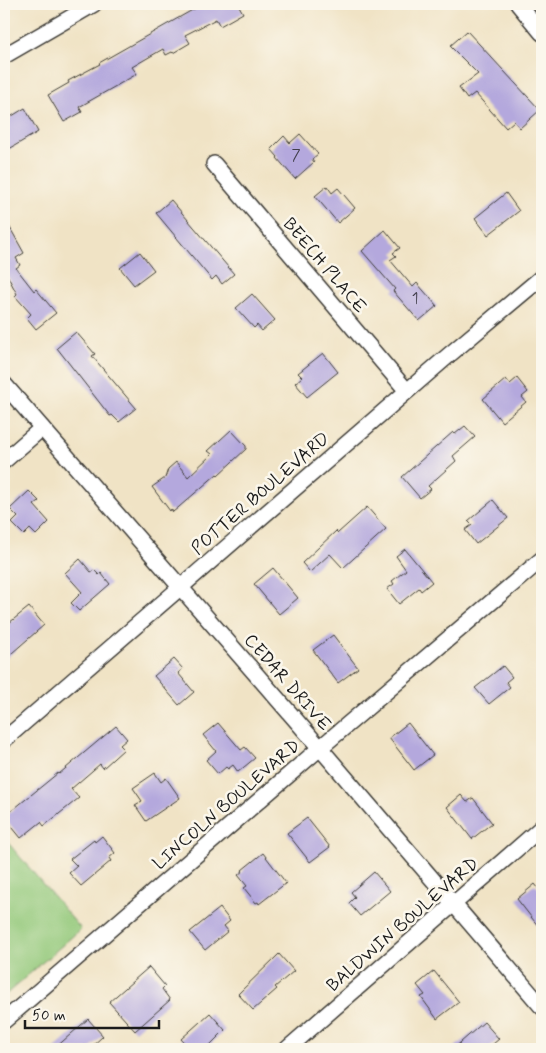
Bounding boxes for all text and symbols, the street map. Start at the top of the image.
house number: 7 [291,146,301,166]
street label: BEECH PLACE [277,213,372,319]
house number: 1 [412,289,418,309]
street label: POTTER BOULEVARD [186,427,335,561]
street label: CEDAR DRIVE [238,629,336,737]
street label: LINCOLN BOULEVARD [148,734,305,875]
street label: BALDWIN BOULEVARD [321,852,484,998]
scale bar [25,998,159,1030]
text: 50 m [32,1006,66,1026]

